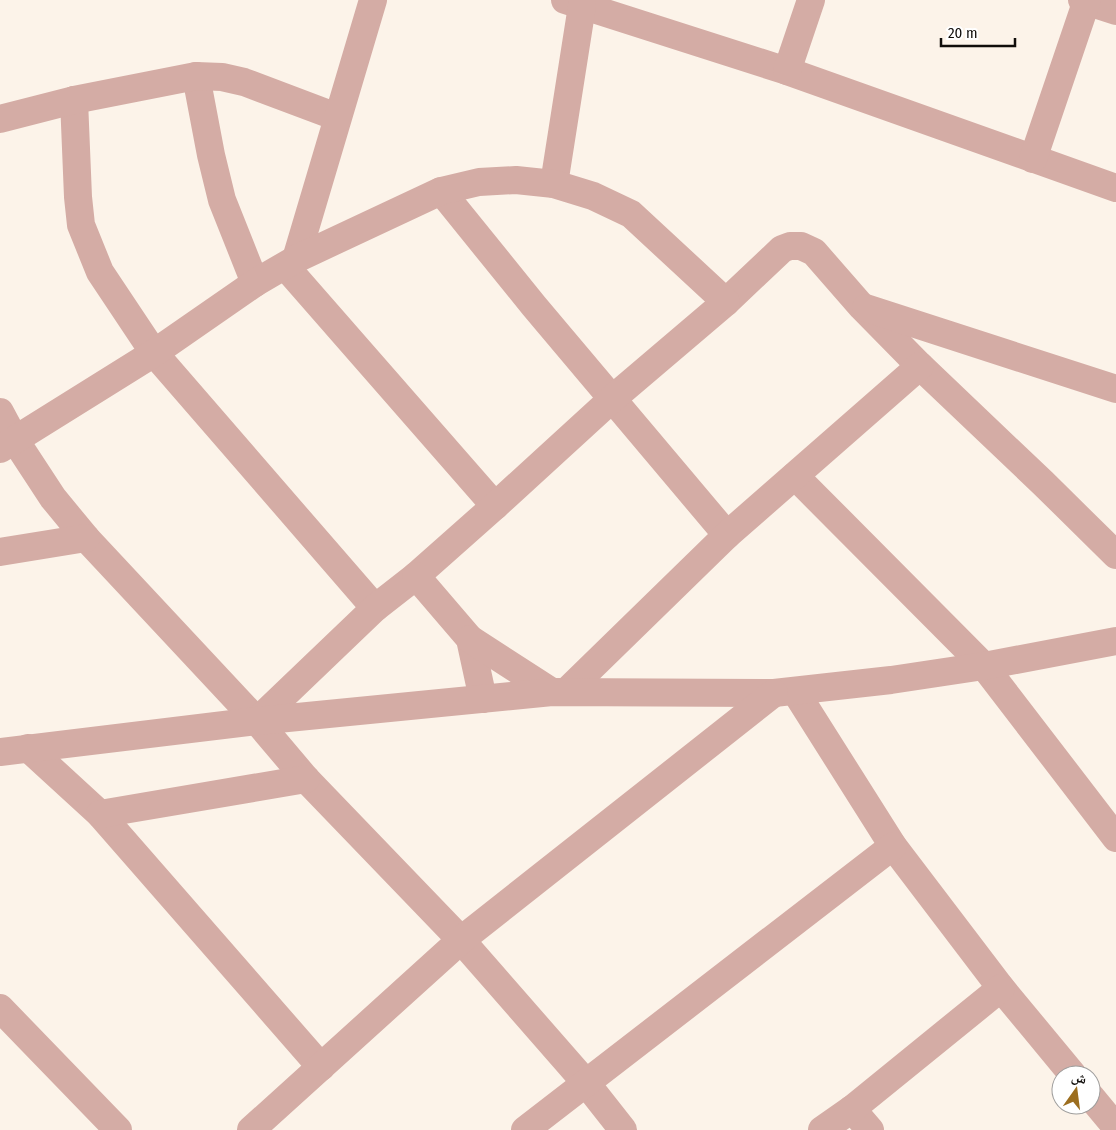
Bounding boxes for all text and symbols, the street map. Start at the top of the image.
scale bar [941,15,1015,47]
text: 20 m [948,24,978,42]
north arrow [1051,1065,1101,1115]
text: ش [1070,1068,1088,1088]

